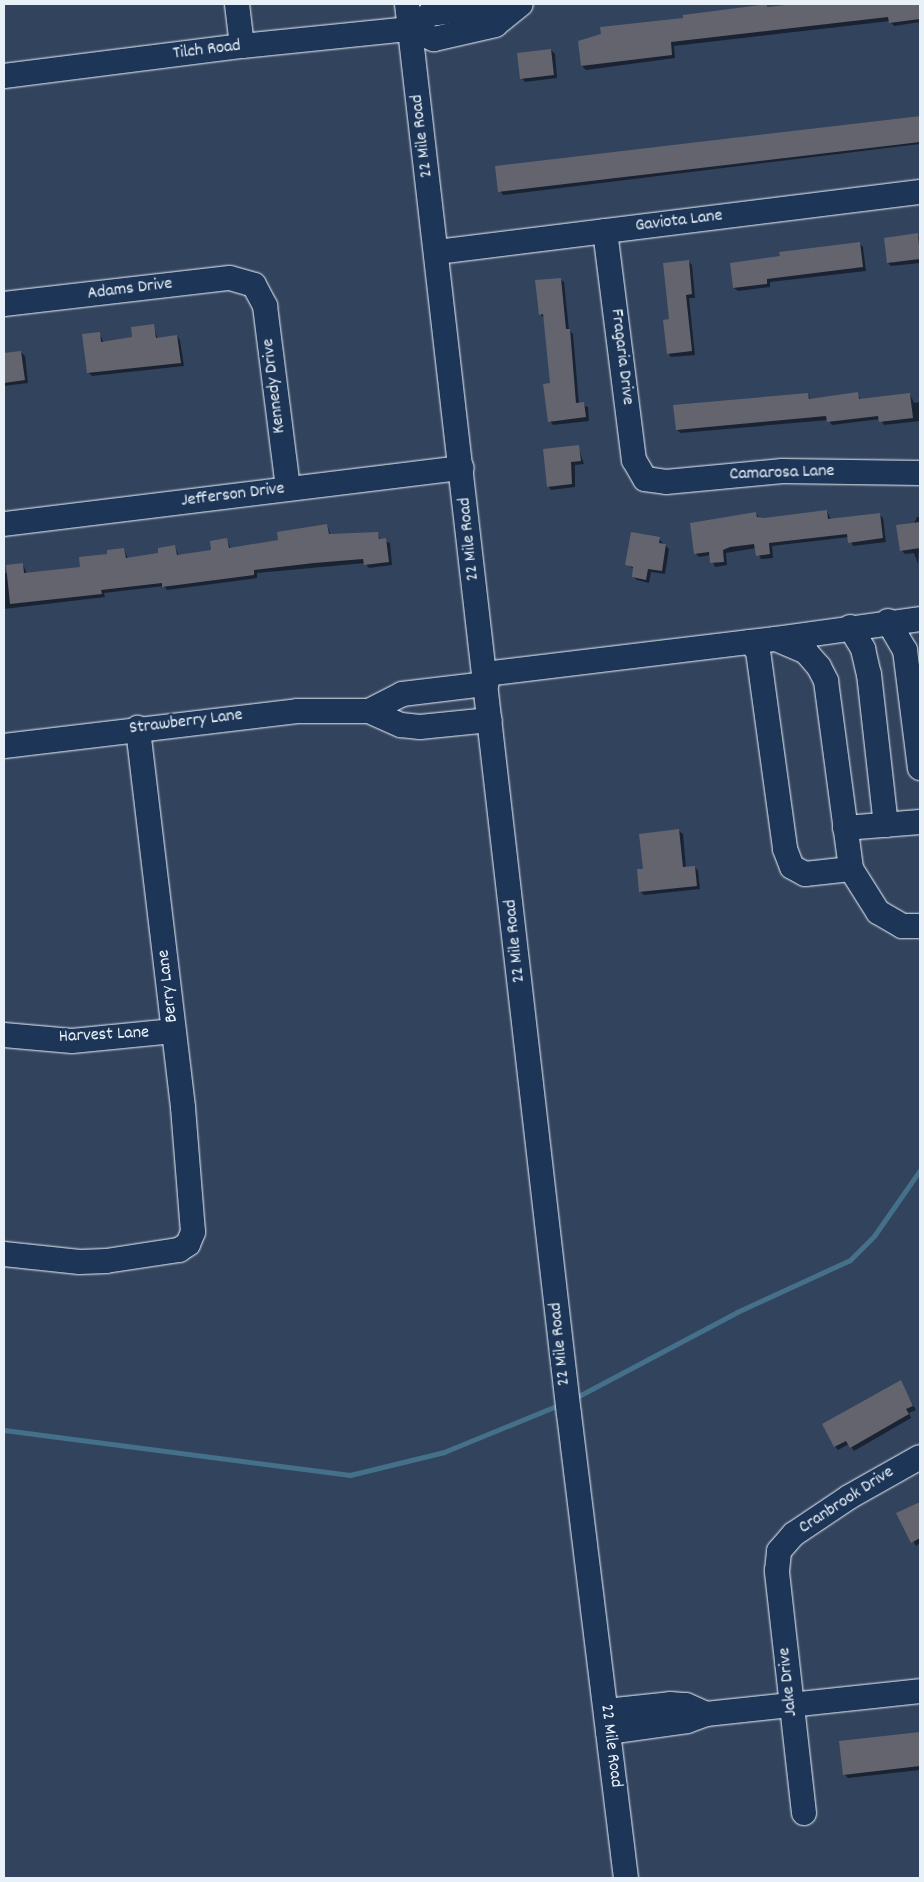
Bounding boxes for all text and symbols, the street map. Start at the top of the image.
street label: Tilch Road [172,36,242,66]
street label: 22 Mile Road [407,93,439,179]
street label: Gaviota Lane [634,206,724,238]
street label: Adams Drive [86,274,174,306]
street label: Fragaria Drive [604,308,638,406]
street label: Kennedy Drive [258,337,292,435]
street label: Camarosa Lane [729,461,835,487]
street label: Jefferson Drive [180,479,286,513]
street label: 22 Mile Road [455,496,485,582]
street label: Strawberry Lane [128,705,244,741]
street label: 22 Mile Road [501,898,531,984]
street label: Berry Lane [154,948,184,1024]
street label: Harvest Lane [58,1023,150,1049]
street label: 22 Mile Road [546,1301,576,1387]
street label: Cranbrook Drive [795,1462,899,1540]
street label: Jake Drive [775,1647,803,1717]
street label: 22 Mile Road [594,1703,626,1789]

